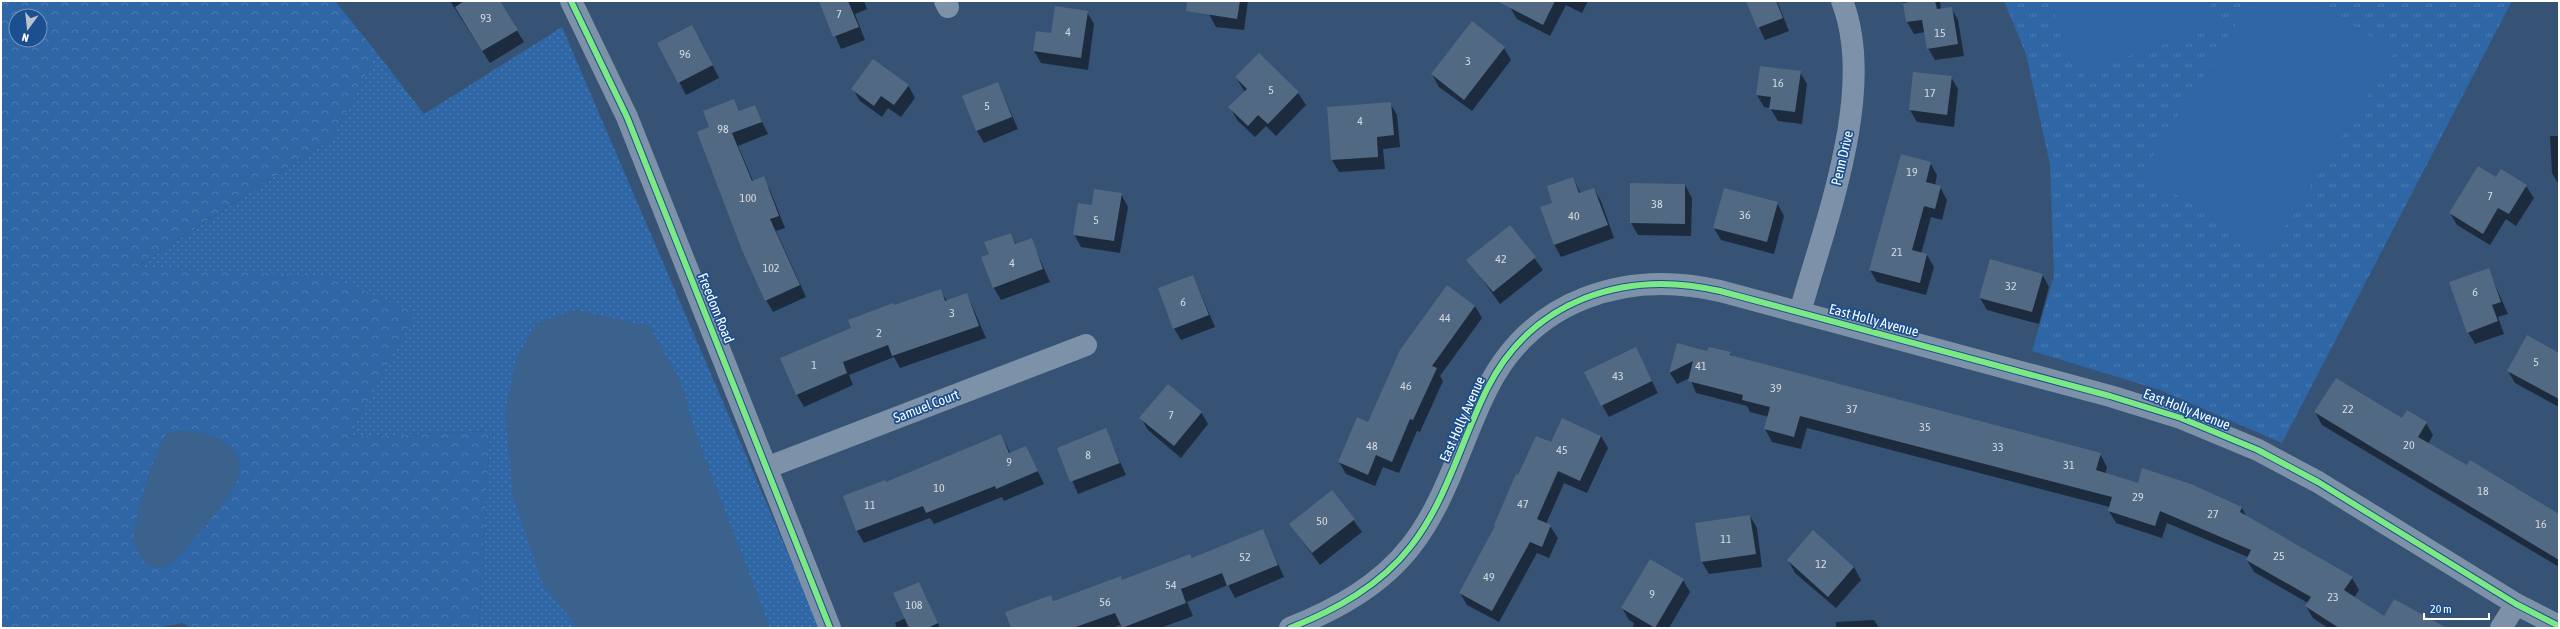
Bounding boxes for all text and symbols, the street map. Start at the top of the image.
house number: 7 [836,7,842,21]
north arrow [8,8,48,48]
house number: 93 [480,11,492,25]
house number: 4 [1065,25,1071,39]
house number: 15 [1934,26,1946,40]
text: N [21,31,30,44]
house number: 96 [679,47,691,61]
house number: 3 [1465,54,1471,68]
house number: 16 [1772,76,1784,90]
house number: 5 [1268,83,1274,97]
house number: 17 [1924,86,1936,100]
house number: 5 [984,99,990,113]
house number: 4 [1357,114,1363,128]
house number: 98 [717,122,729,136]
street label: Penn Drive [1828,129,1856,187]
house number: 19 [1906,165,1918,179]
house number: 7 [2487,189,2493,203]
house number: 100 [740,191,757,205]
house number: 38 [1651,197,1663,211]
house number: 36 [1739,208,1751,222]
house number: 40 [1568,209,1580,223]
house number: 5 [1093,213,1099,227]
house number: 21 [1891,245,1903,259]
house number: 42 [1495,252,1507,266]
house number: 4 [1009,256,1015,270]
house number: 102 [763,261,779,275]
street label: Freedom Road [695,271,737,345]
house number: 32 [2005,279,2017,293]
house number: 6 [2472,285,2478,299]
house number: 6 [1180,295,1186,309]
street label: East Holly Avenue [1828,300,1920,340]
house number: 3 [949,306,955,320]
house number: 44 [1439,311,1451,325]
house number: 2 [876,326,882,340]
house number: 5 [2533,355,2539,369]
house number: 1 [811,358,817,372]
house number: 41 [1695,359,1707,373]
house number: 43 [1612,369,1624,383]
street label: East Holly Avenue [1436,374,1488,464]
house number: 46 [1400,379,1412,393]
house number: 39 [1770,381,1782,395]
street label: East Holly Avenue [2141,385,2233,433]
street label: Samuel Court [891,386,961,426]
house number: 37 [1846,402,1858,416]
house number: 22 [2342,402,2354,416]
house number: 7 [1168,408,1174,422]
house number: 35 [1919,420,1931,434]
house number: 20 [2403,438,2415,452]
house number: 48 [1366,439,1378,453]
house number: 33 [1992,440,2004,454]
house number: 45 [1556,443,1568,457]
house number: 8 [1085,448,1091,462]
house number: 9 [1006,455,1012,469]
house number: 31 [2063,458,2075,472]
house number: 10 [933,481,945,495]
house number: 18 [2477,484,2489,498]
house number: 29 [2132,490,2144,504]
house number: 47 [1517,497,1529,511]
house number: 11 [864,498,876,512]
house number: 27 [2207,507,2219,521]
house number: 50 [1316,514,1328,528]
house number: 16 [2535,517,2547,531]
house number: 11 [1720,532,1732,546]
house number: 25 [2273,549,2285,563]
house number: 52 [1239,550,1251,564]
house number: 12 [1815,557,1827,571]
house number: 49 [1483,570,1495,584]
house number: 54 [1165,578,1177,592]
house number: 9 [1649,587,1655,601]
house number: 23 [2327,590,2339,604]
house number: 56 [1099,595,1111,609]
scale bar [2424,595,2489,621]
house number: 108 [906,598,923,612]
text: 20 m [2430,602,2452,616]

